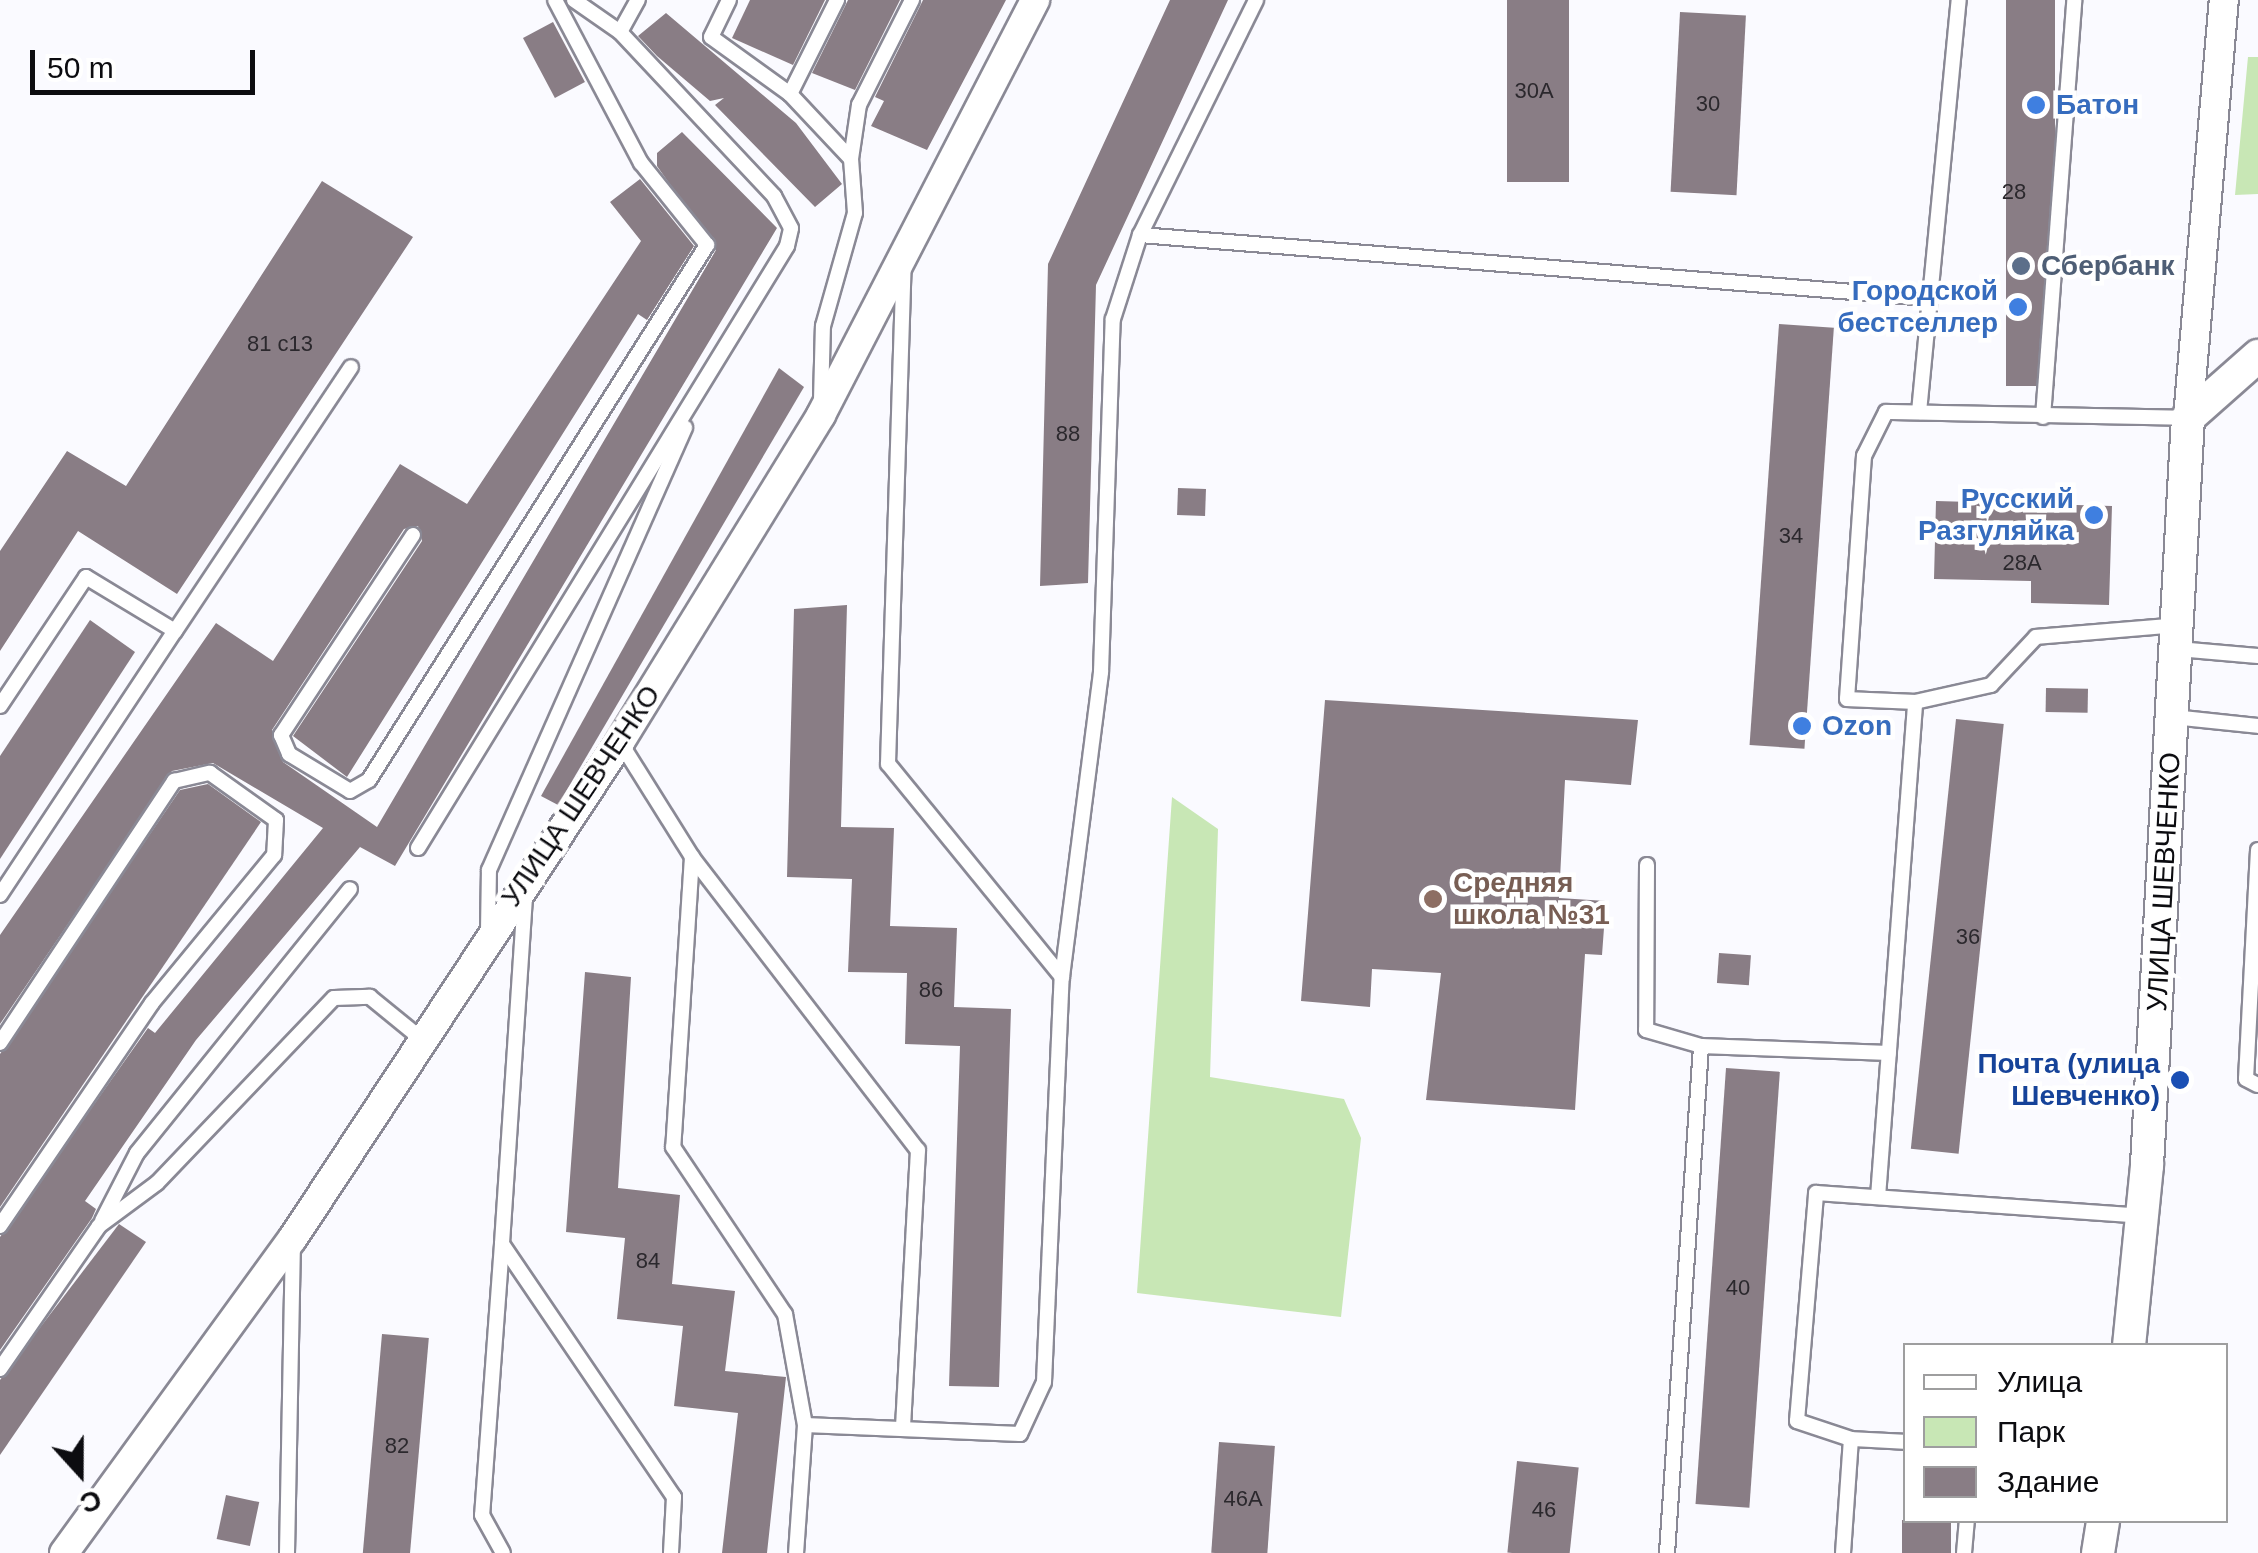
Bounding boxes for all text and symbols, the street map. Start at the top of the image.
scale bar [35,30,260,92]
text: 50 m [47,51,114,84]
house number: 30А [1514,78,1554,104]
place label: Батон [2056,88,2139,122]
house number: 30 [1696,91,1720,117]
marker: Батон [2025,94,2047,116]
house number: 28 [2002,179,2026,205]
place label: Сбербанк [2041,249,2175,283]
marker: Сбербанк [2010,255,2032,277]
place label: Городской бестселлер [1838,274,1998,340]
marker: Городской бестселлер [2007,296,2029,318]
house number: 81 с13 [247,331,313,357]
house number: 88 [1056,421,1080,447]
place label: Русский Разгуляйка [1918,482,2074,548]
marker: Русский Разгуляйка [2083,504,2105,526]
house number: 34 [1779,523,1803,549]
house number: 28А [2002,550,2042,576]
street label: УЛИЦА ШЕВЧЕНКО [494,679,668,913]
place label: Ozon [1822,709,1892,743]
marker: Ozon [1791,715,1813,737]
street label: УЛИЦА ШЕВЧЕНКО [2140,751,2188,1013]
place label: Средняя школа №31 [1453,866,1610,932]
marker: Средняя школа №31 [1422,888,1444,910]
house number: 36 [1956,924,1980,950]
house number: 86 [919,977,943,1003]
place label: Почта (улица Шевченко) [1977,1047,2160,1113]
marker: Почта (улица Шевченко) [2169,1069,2191,1091]
house number: 84 [636,1248,660,1274]
house number: 40 [1726,1275,1750,1301]
legend [1903,1343,2228,1523]
text: Улица [1997,1365,2082,1398]
text: Парк [1997,1415,2065,1448]
north arrow [30,1423,130,1523]
house number: 82 [385,1433,409,1459]
text: Здание [1997,1465,2099,1498]
text: С [76,1483,106,1520]
house number: 46А [1223,1486,1263,1512]
house number: 46 [1532,1497,1556,1523]

